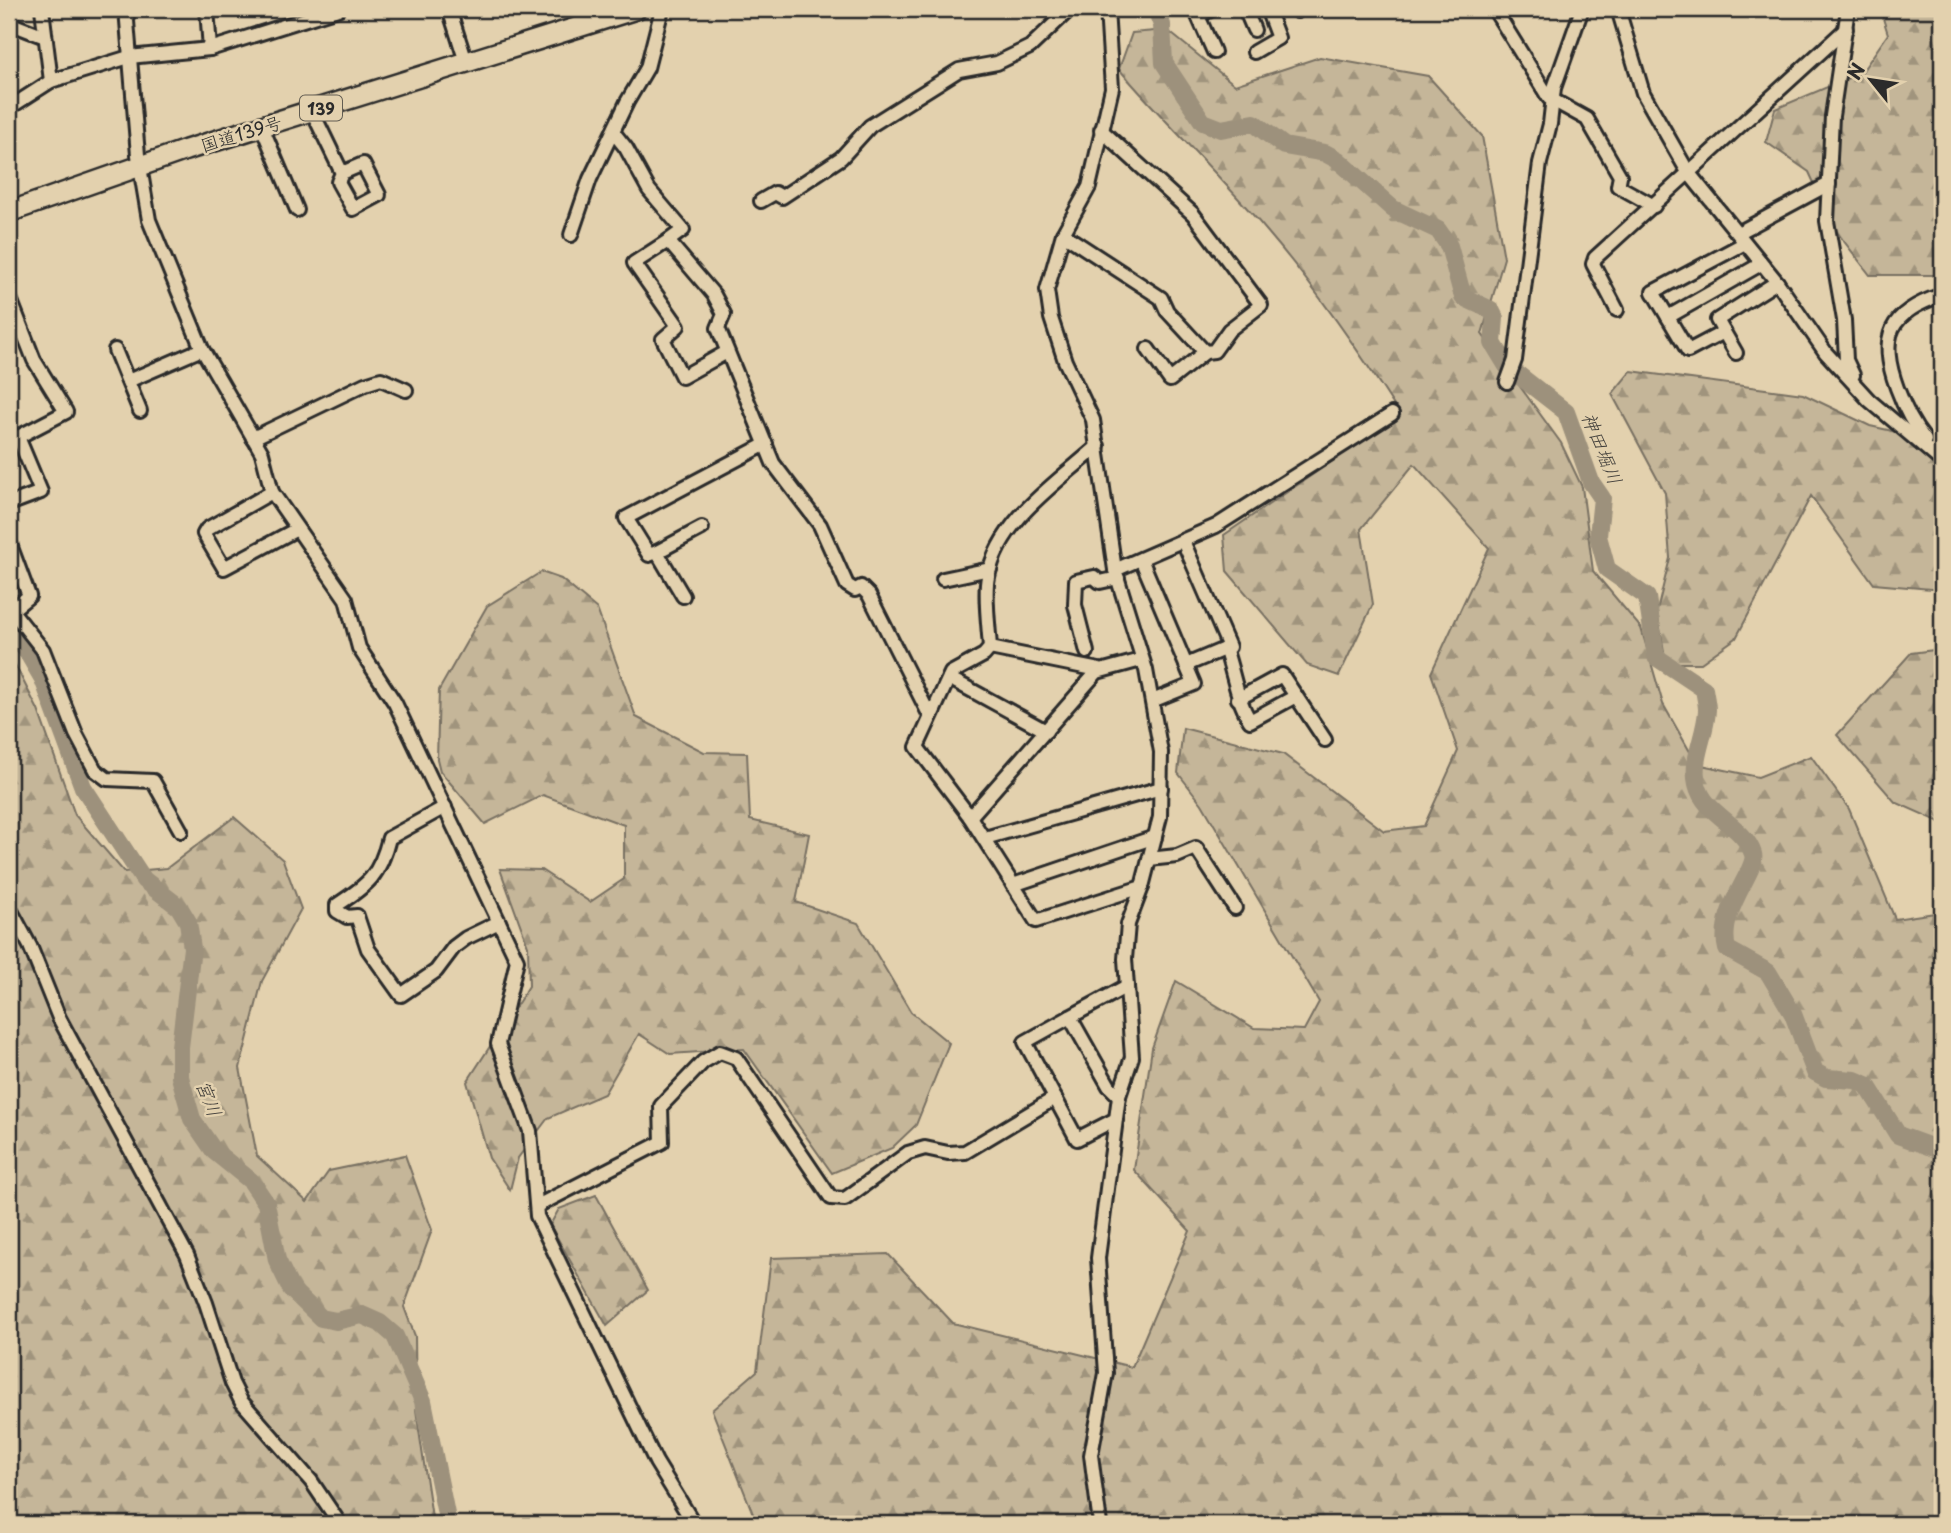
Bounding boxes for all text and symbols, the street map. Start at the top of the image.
north arrow [1836,46,1906,116]
text: N [1840,57,1871,85]
road number: 139 [300,96,342,120]
street label: 国道139号 [197,108,285,158]
water label: 神田堀川 [1576,408,1630,488]
water label: 宮川 [190,1075,230,1121]

